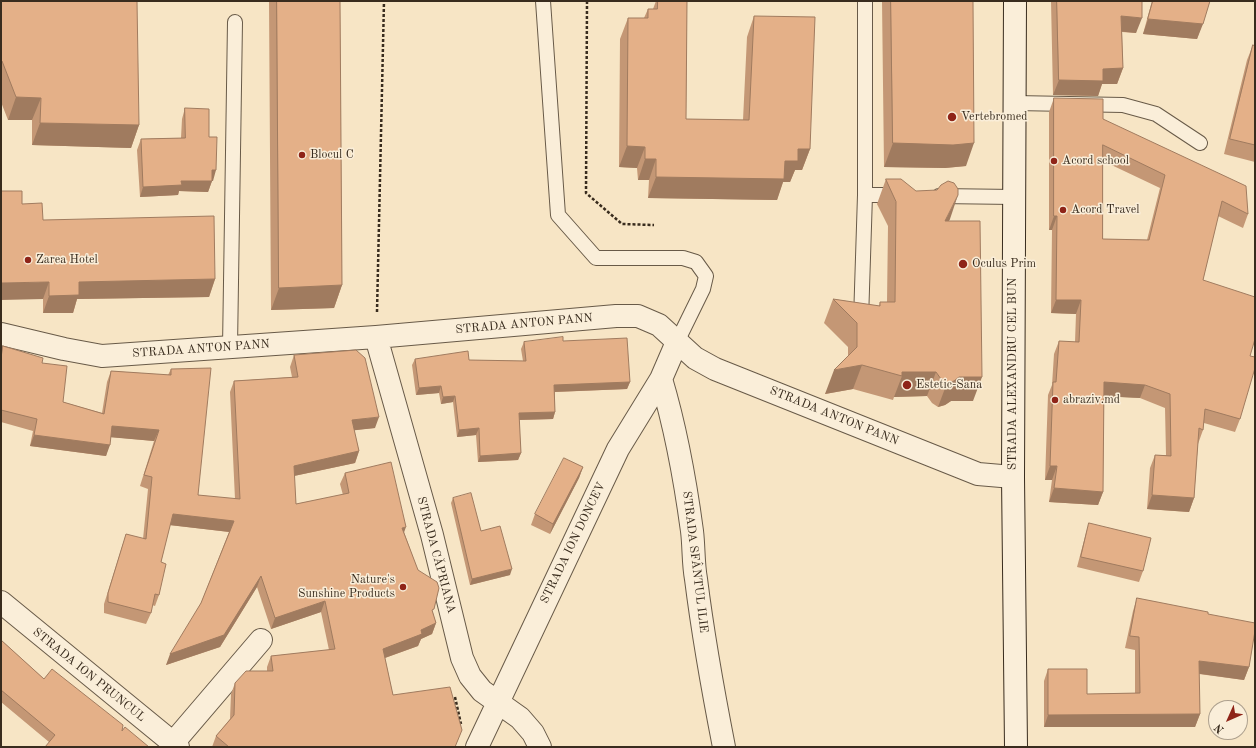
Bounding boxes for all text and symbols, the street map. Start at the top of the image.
place label: Vertebromed [961,110,1028,124]
marker: Vertebromed [946,111,958,123]
place label: Blocul C [310,148,354,162]
marker: Blocul C [297,150,307,160]
place label: Acord school [1062,154,1129,168]
marker: Acord school [1049,156,1059,166]
place label: Acord Travel [1071,203,1139,217]
marker: Acord Travel [1058,205,1068,215]
place label: Zarea Hotel [36,253,98,267]
marker: Zarea Hotel [23,255,33,265]
place label: Oculus Prim [972,257,1036,271]
marker: Oculus Prim [957,258,969,270]
street label: STRADA ALEXANDRU CEL BUN [1006,278,1020,470]
street label: STRADA ANTON PANN [455,311,593,337]
street label: STRADA ANTON PANN [132,337,270,361]
place label: Estetic-Sana [916,378,982,392]
marker: Estetic-Sana [901,379,913,391]
street label: STRADA ANTON PANN [767,384,901,448]
place label: abraziv.md [1063,393,1120,407]
marker: abraziv.md [1050,395,1060,405]
street label: STRADA ION DONCEV [537,480,609,606]
street label: STRADA SFÂNTUL ILIE [679,490,711,634]
street label: STRADA CĂPRIANA [413,495,459,615]
place label: Nature's Sunshine Products [298,573,395,601]
marker: Nature's Sunshine Products [398,582,408,592]
street label: STRADA ION PRUNCUL [30,625,148,725]
north arrow [1208,700,1248,740]
text: N [1213,721,1227,735]

